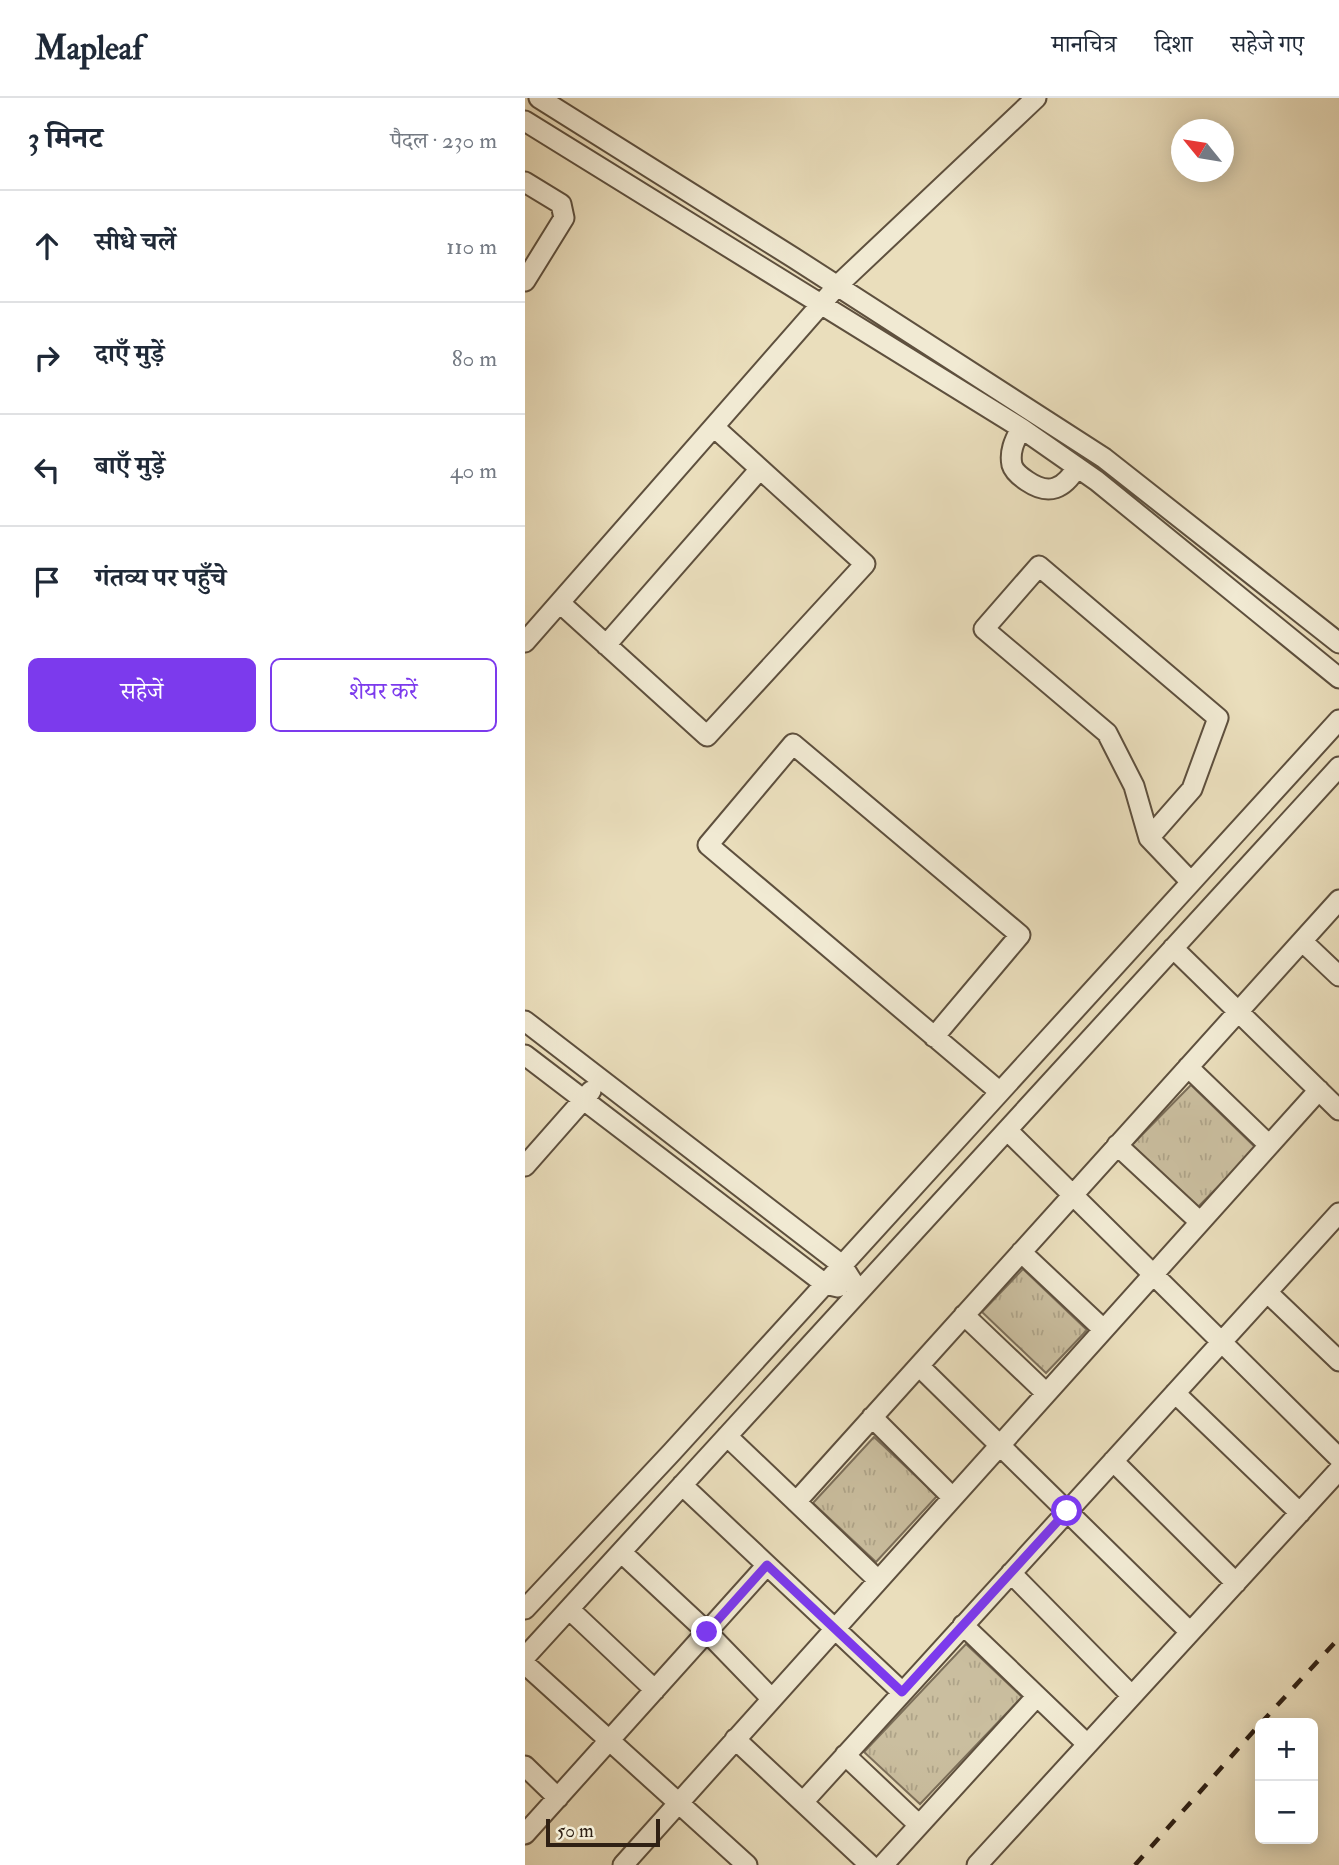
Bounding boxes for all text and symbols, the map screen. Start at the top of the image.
text: Mapleaf [35,28,143,69]
text: मानचित्र [1051,29,1117,60]
text: दिशा [1155,29,1193,60]
text: सहेजे गए [1231,29,1304,60]
north arrow [1171,119,1234,182]
text: 3 मिनट [28,120,103,157]
text: पैदल · 230 m [390,126,497,155]
text: सीधे चलें [95,226,176,258]
icon: ahead [28,227,66,265]
text: 110 m [446,232,497,261]
text: दाएँ मुड़ें [95,338,164,370]
icon: right [28,339,66,377]
text: 80 m [452,344,497,373]
text: बाएँ मुड़ें [95,450,165,482]
icon: left [28,451,66,489]
text: 40 m [450,456,497,485]
text: गंतव्य पर पहुँचे [95,562,226,594]
icon: arrive [28,563,66,601]
button: सहेजें [28,658,256,732]
button: शेयर करें [270,658,497,732]
route start [1051,1495,1082,1526]
route end [691,1616,722,1647]
map controls [1255,1718,1318,1844]
button: + [1255,1718,1318,1781]
button: − [1255,1781,1318,1844]
scale bar [546,1816,660,1848]
text: 50 m [557,1819,594,1843]

